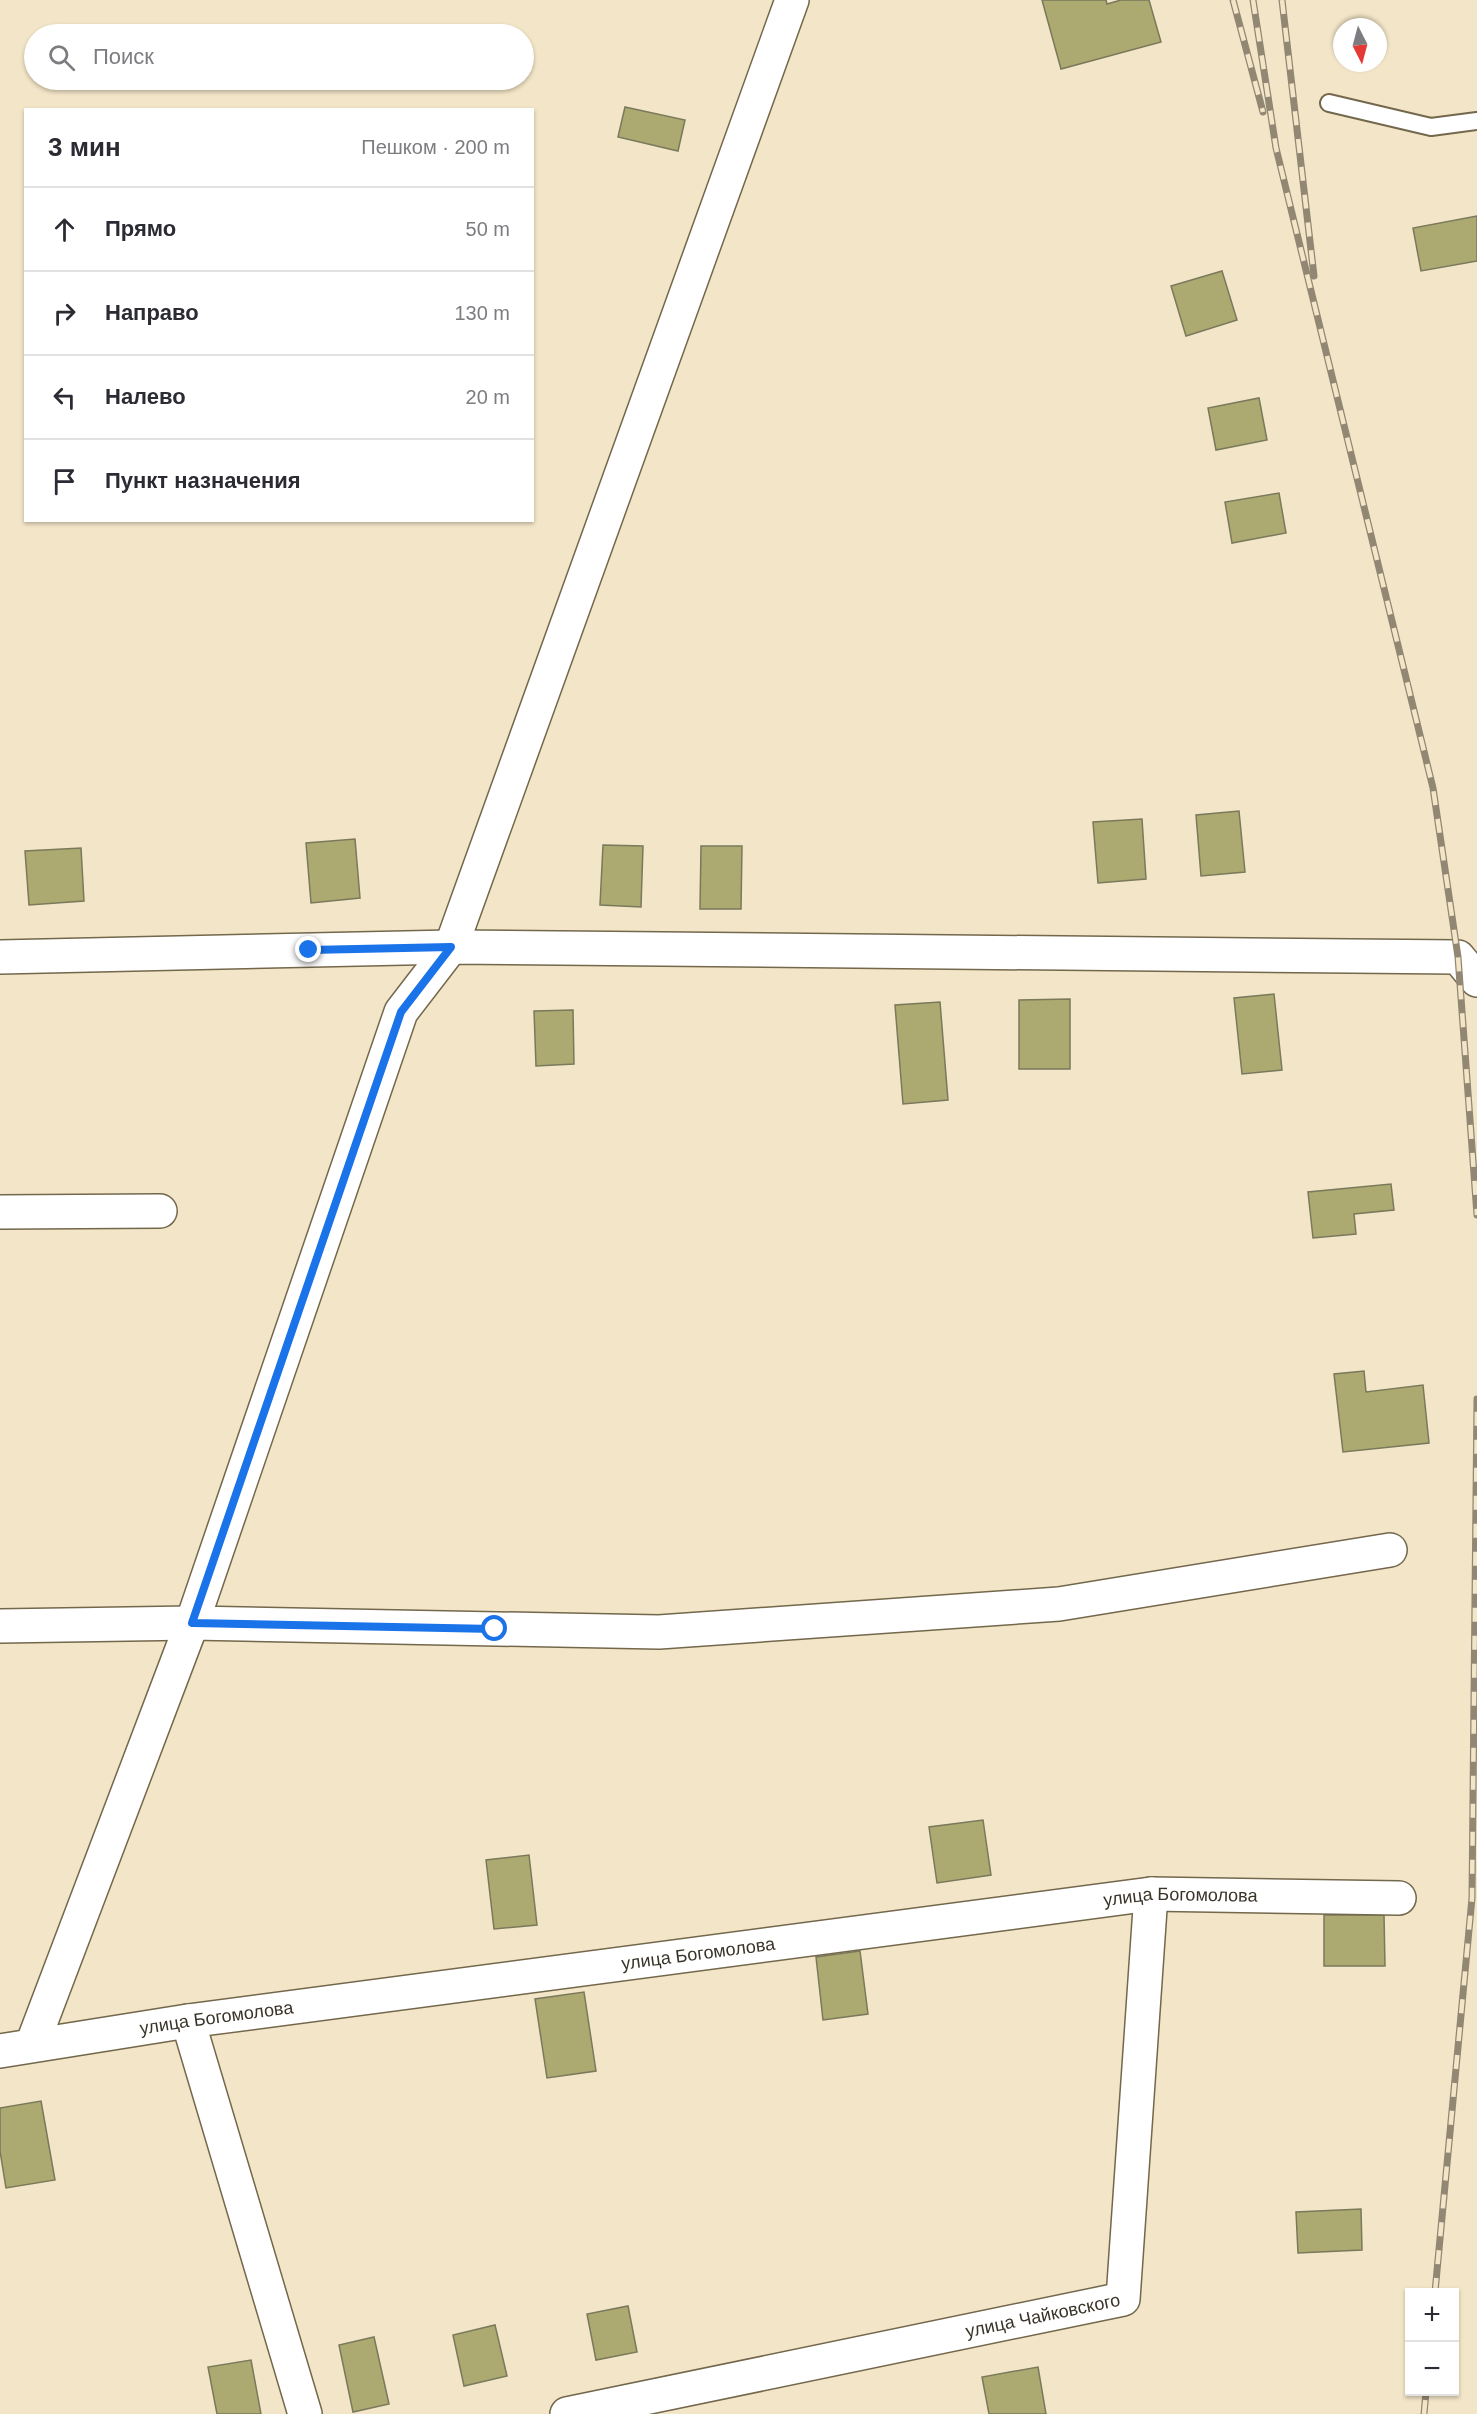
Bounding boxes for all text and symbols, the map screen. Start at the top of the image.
north arrow [1333,18,1387,72]
search box [24,24,534,90]
icon: search [45,41,78,74]
text: Поиск [93,44,154,69]
text: 3 мин [48,132,121,162]
text: Пешком · 200 m [361,136,510,158]
icon: ahead [48,213,81,246]
text: Прямо [105,216,176,241]
text: 50 m [466,218,510,240]
icon: right [48,297,81,330]
text: Направо [105,300,199,325]
text: 130 m [454,302,510,324]
icon: left [48,381,81,414]
text: Налево [105,384,186,409]
text: 20 m [466,386,510,408]
icon: arrive [48,465,81,498]
text: Пункт назначения [105,468,301,493]
route end [295,936,321,962]
route start [481,1615,507,1641]
street label: улица Богомолова [1102,1884,1259,1910]
street label: улица Богомолова [620,1934,777,1974]
street label: улица Богомолова [138,1997,295,2039]
map controls [1405,2288,1459,2396]
button: + [1405,2288,1459,2342]
street label: улица Чайковского [964,2290,1122,2341]
button: − [1405,2342,1459,2396]

